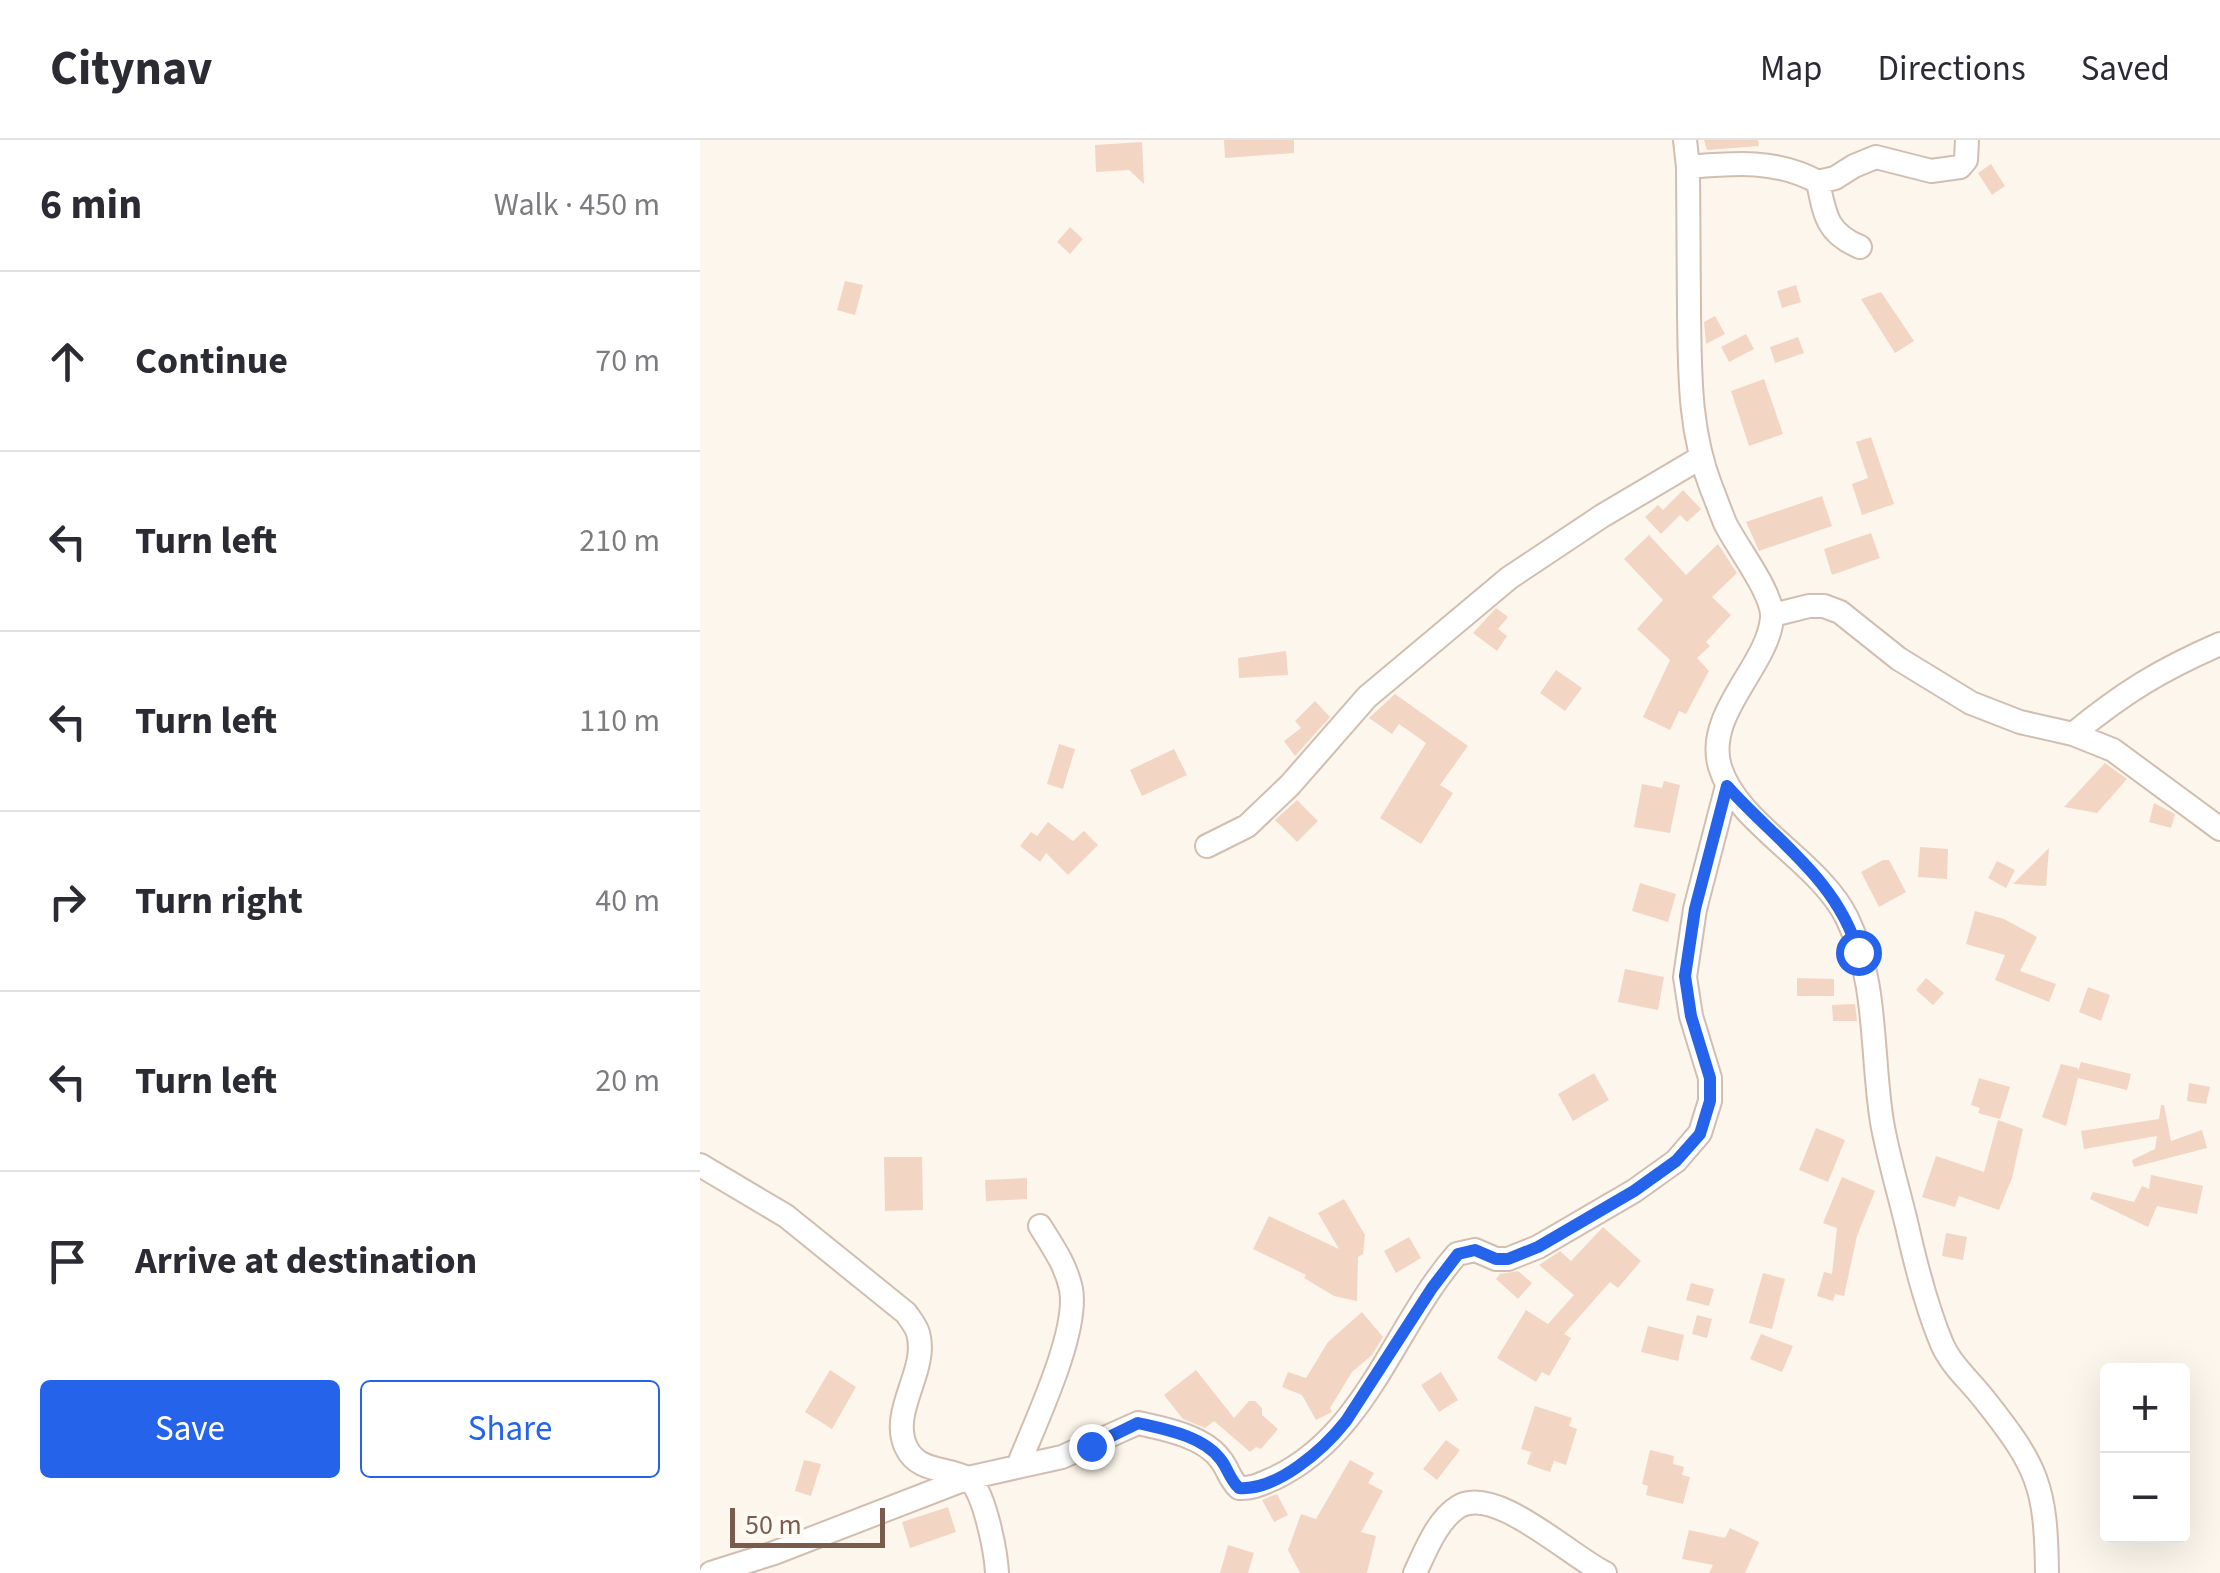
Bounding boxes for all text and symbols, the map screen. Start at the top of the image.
text: Citynav [50,35,212,103]
text: Map [1760,44,1823,94]
text: Directions [1878,44,2026,94]
text: Saved [2081,44,2170,94]
text: 6 min [40,175,142,235]
text: Walk · 450 m [494,182,660,228]
icon: ahead [40,334,95,389]
text: Continue [135,334,288,388]
text: 70 m [595,338,660,384]
icon: left [40,514,95,569]
text: Turn left [135,514,277,568]
text: 210 m [579,518,660,564]
icon: left [40,694,95,749]
text: Turn left [135,694,277,748]
text: 110 m [579,698,660,744]
icon: right [40,874,95,929]
text: Turn right [135,874,303,928]
text: 40 m [595,878,660,924]
route start [1836,930,1882,976]
icon: left [40,1054,95,1109]
text: Turn left [135,1054,277,1108]
text: 20 m [595,1058,660,1104]
icon: arrive [40,1234,95,1289]
text: Arrive at destination [135,1234,477,1288]
map controls [2100,1363,2190,1543]
button: + [2100,1363,2190,1453]
button: Save [40,1380,340,1478]
button: Share [360,1380,660,1478]
route end [1069,1424,1115,1470]
button: − [2100,1453,2190,1543]
scale bar [730,1503,885,1548]
text: 50 m [745,1505,802,1545]

